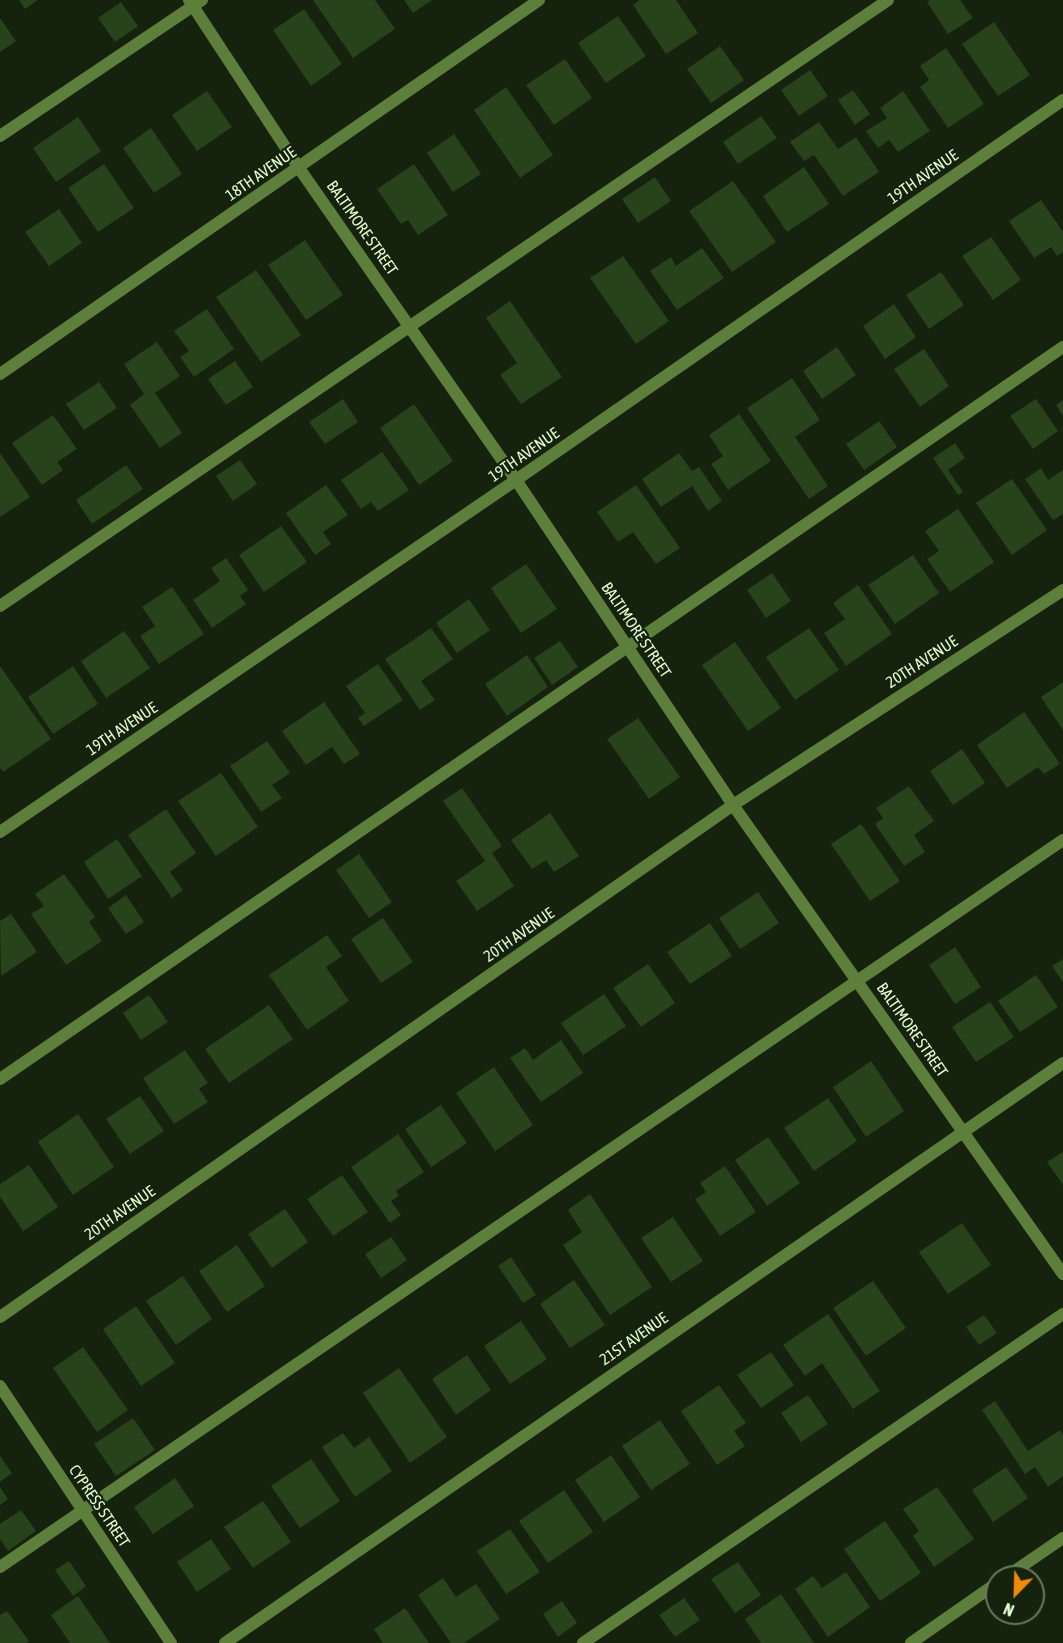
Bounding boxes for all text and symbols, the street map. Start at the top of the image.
street label: 18TH AVENUE [222,143,300,205]
street label: 19TH AVENUE [884,146,962,208]
street label: BALTIMORE STREET [322,177,402,279]
street label: 19TH AVENUE [485,424,563,486]
street label: BALTIMORE STREET [597,579,675,681]
street label: 20TH AVENUE [883,632,961,692]
street label: 19TH AVENUE [83,698,161,760]
street label: 20TH AVENUE [480,904,558,966]
street label: BALTIMORE STREET [872,979,952,1081]
street label: 20TH AVENUE [81,1182,159,1244]
street label: 21ST AVENUE [596,1309,672,1369]
street label: CYPRESS STREET [64,1461,134,1551]
north arrow [985,1565,1045,1625]
text: N [1001,1600,1017,1620]

